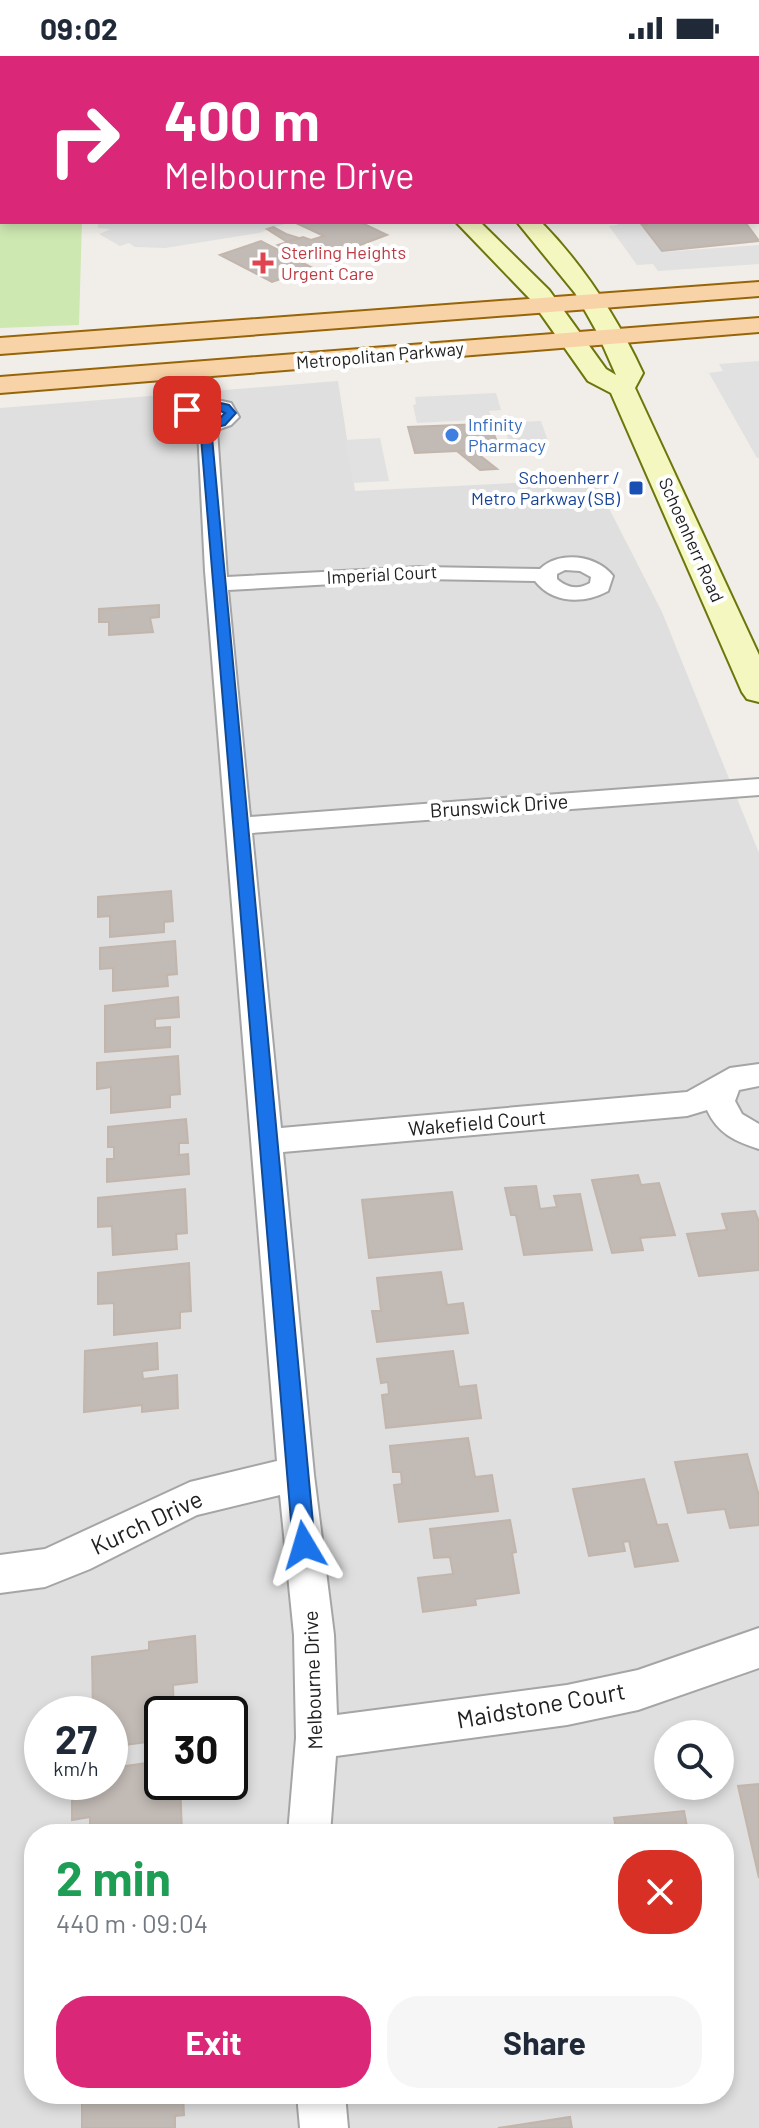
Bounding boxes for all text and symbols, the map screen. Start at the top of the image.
text: 09:02 [40,10,118,46]
text: 400 m [164,85,320,152]
icon: right [32,88,136,192]
text: Melbourne Drive [164,153,414,196]
place label: Sterling Heights Urgent Care [281,241,406,284]
marker: Sterling Heights Urgent Care [252,252,274,274]
street label: Metropolitan Parkway [295,337,465,373]
pin [153,376,221,444]
icon: arrive [165,388,209,432]
place label: Infinity Pharmacy [468,413,546,456]
marker: Infinity Pharmacy [443,426,461,444]
place label: Schoenherr / Metro Parkway (SB) [471,466,620,509]
street label: Schoenherr Road [655,474,729,605]
marker: Schoenherr / Metro Parkway (SB) [627,479,645,497]
street label: Imperial Court [326,560,438,588]
street label: Brunswick Drive [429,788,569,822]
street label: Wakefield Court [407,1104,547,1140]
street label: Kurch Drive [86,1483,207,1560]
position arrow [262,1503,346,1587]
street label: Melbourne Drive [298,1610,326,1750]
street label: Maidstone Court [454,1675,627,1734]
speed limit sign: 30 [144,1696,248,1800]
text: 27 [55,1714,97,1762]
map controls [654,1720,734,1800]
button: search [654,1720,734,1800]
text: km/h [53,1756,99,1780]
text: 2 min [56,1848,171,1906]
button: close [618,1850,702,1934]
text: 440 m · 09:04 [56,1907,208,1938]
button: Exit [56,1996,371,2088]
button: Share [387,1996,702,2088]

